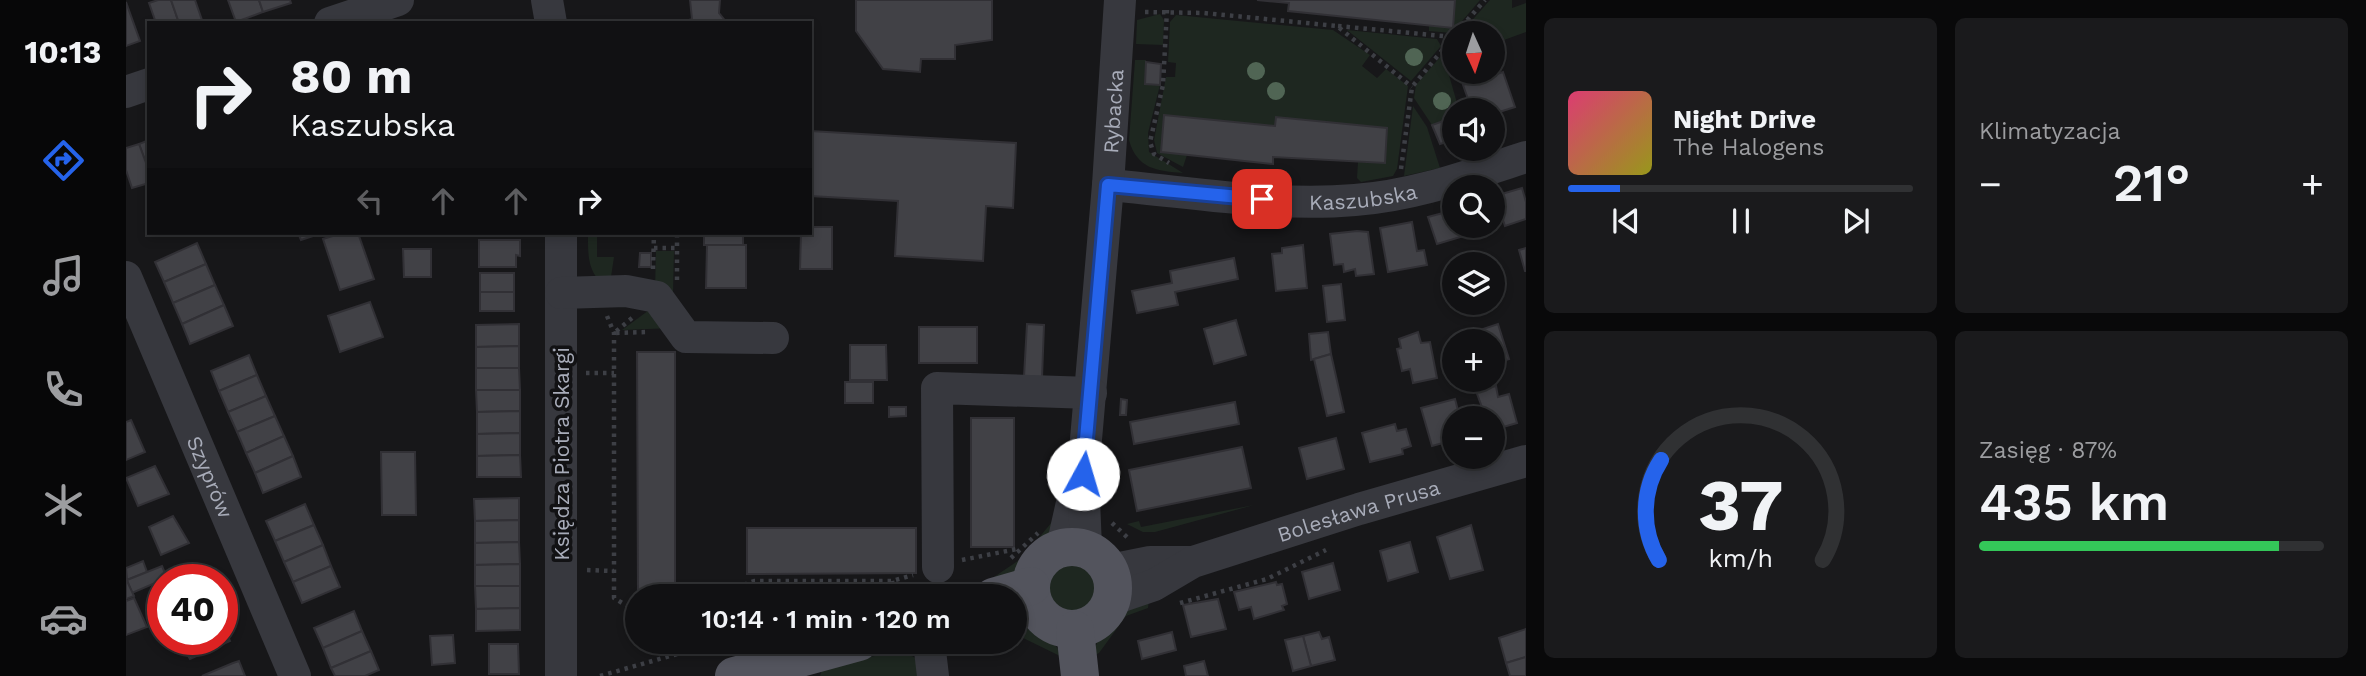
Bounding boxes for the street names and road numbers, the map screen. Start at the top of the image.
street label: Rybacka [1098,68,1128,154]
street label: Kaszubska [1309,178,1419,214]
street label: Księdza Piotra Skargi [549,347,574,561]
street label: Szyprów [182,432,239,522]
street label: Bolesława Prusa [1274,474,1443,547]

